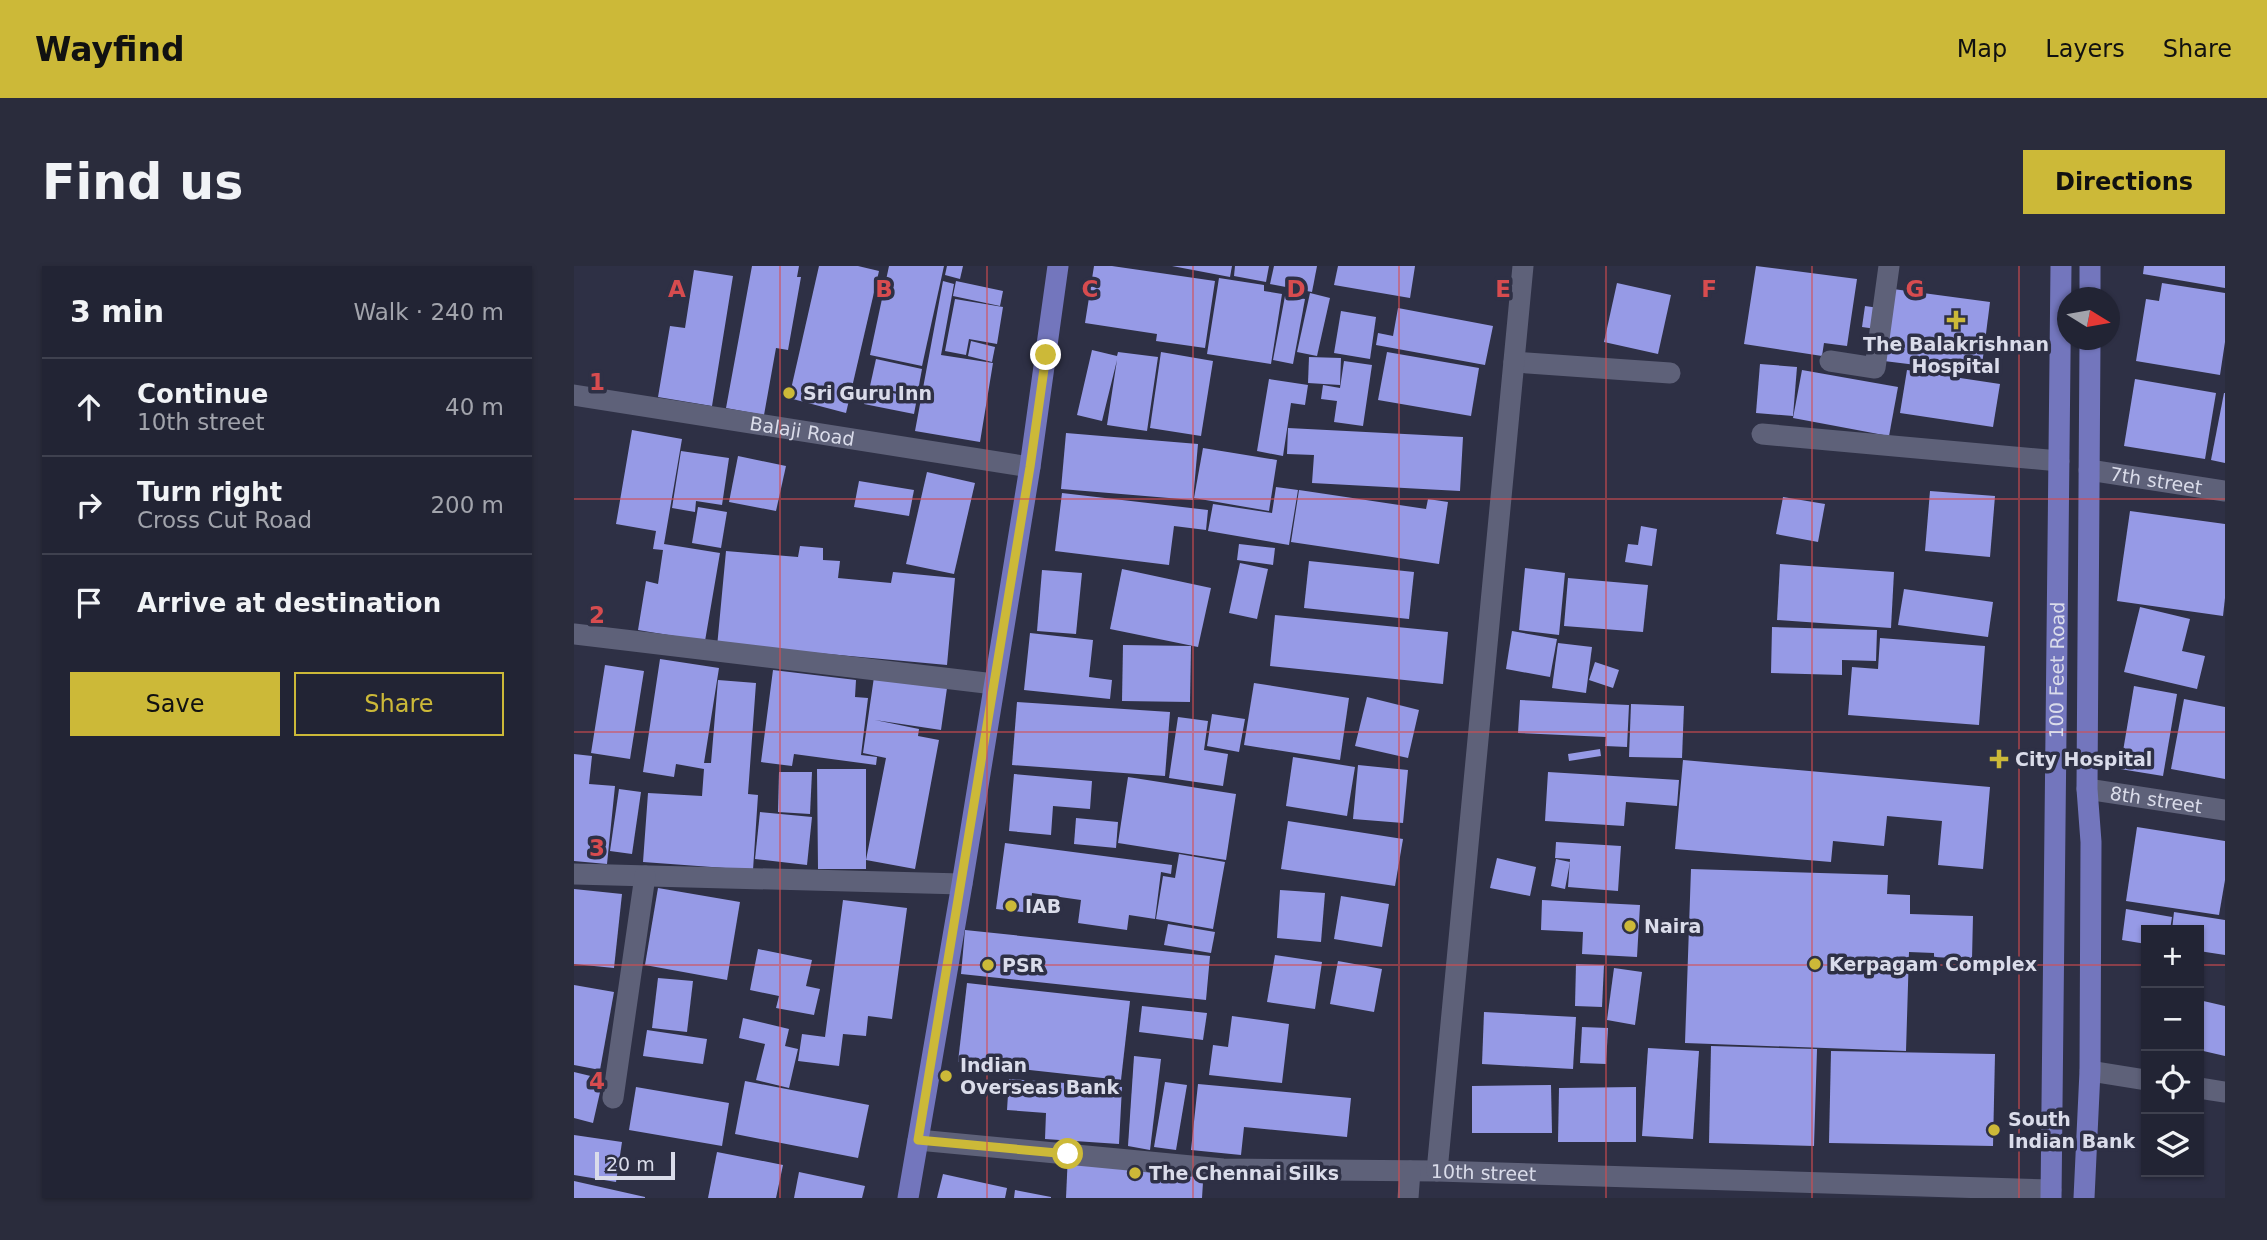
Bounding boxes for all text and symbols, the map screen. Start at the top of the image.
text: Wayfind [35,30,185,69]
text: Map [1957,35,2007,63]
text: Layers [2045,35,2125,63]
text: Share [2163,35,2232,63]
button: Directions [2023,150,2225,214]
text: Find us [42,154,243,211]
text: A [668,276,686,302]
text: B [875,276,893,302]
text: C [1082,276,1098,302]
text: D [1286,276,1306,302]
text: E [1495,276,1511,302]
text: F [1701,276,1717,302]
text: G [1906,276,1924,302]
north arrow [2057,287,2120,350]
text: 3 min [70,294,164,329]
text: Walk · 240 m [353,299,504,325]
marker: The Balakrishnan Hospital [1946,310,1966,330]
place label: The Balakrishnan Hospital [1863,333,2049,377]
route end [1030,339,1061,370]
text: 1 [589,369,605,395]
text: Continue [137,379,268,409]
place label: Sri Guru Inn [803,382,932,404]
marker: Sri Guru Inn [781,385,797,401]
icon: ahead [70,388,108,426]
text: 40 m [445,394,504,420]
text: 10th street [137,409,264,435]
street label: Balaji Road [748,412,856,450]
street label: 7th street [2108,462,2204,498]
text: Turn right [137,477,282,507]
icon: right [70,486,108,524]
text: 200 m [430,492,504,518]
text: Cross Cut Road [137,507,312,533]
icon: arrive [70,584,108,622]
text: Arrive at destination [137,588,441,618]
text: 2 [589,602,605,628]
street label: 100 Feet Road [2045,602,2068,739]
button: Save [70,672,280,736]
button: Share [294,672,504,736]
place label: City Hospital [2015,748,2152,770]
marker: City Hospital [1989,749,2009,769]
street label: 8th street [2108,782,2204,817]
text: 3 [589,835,605,861]
place label: IAB [1025,895,1061,917]
marker: IAB [1003,898,1019,914]
place label: Naira [1644,915,1701,937]
marker: Naira [1622,918,1638,934]
map controls [2141,925,2204,1177]
button: + [2141,925,2204,988]
place label: Kerpagam Complex [1829,953,2037,975]
place label: PSR [1002,954,1045,976]
marker: Kerpagam Complex [1807,956,1823,972]
marker: PSR [980,957,996,973]
button: − [2141,988,2204,1051]
button: locate [2141,1051,2204,1114]
place label: Indian Overseas Bank [960,1054,1120,1098]
text: 4 [589,1068,605,1094]
marker: Indian Overseas Bank [938,1068,954,1084]
place label: South Indian Bank [2008,1108,2136,1152]
button: layers [2141,1114,2204,1177]
marker: South Indian Bank [1986,1122,2002,1138]
route start [1052,1138,1083,1169]
scale bar [595,1149,676,1181]
text: 20 m [606,1153,655,1175]
street label: 10th street [1431,1160,1537,1185]
place label: The Chennai Silks [1149,1162,1339,1184]
marker: The Chennai Silks [1127,1165,1143,1181]

